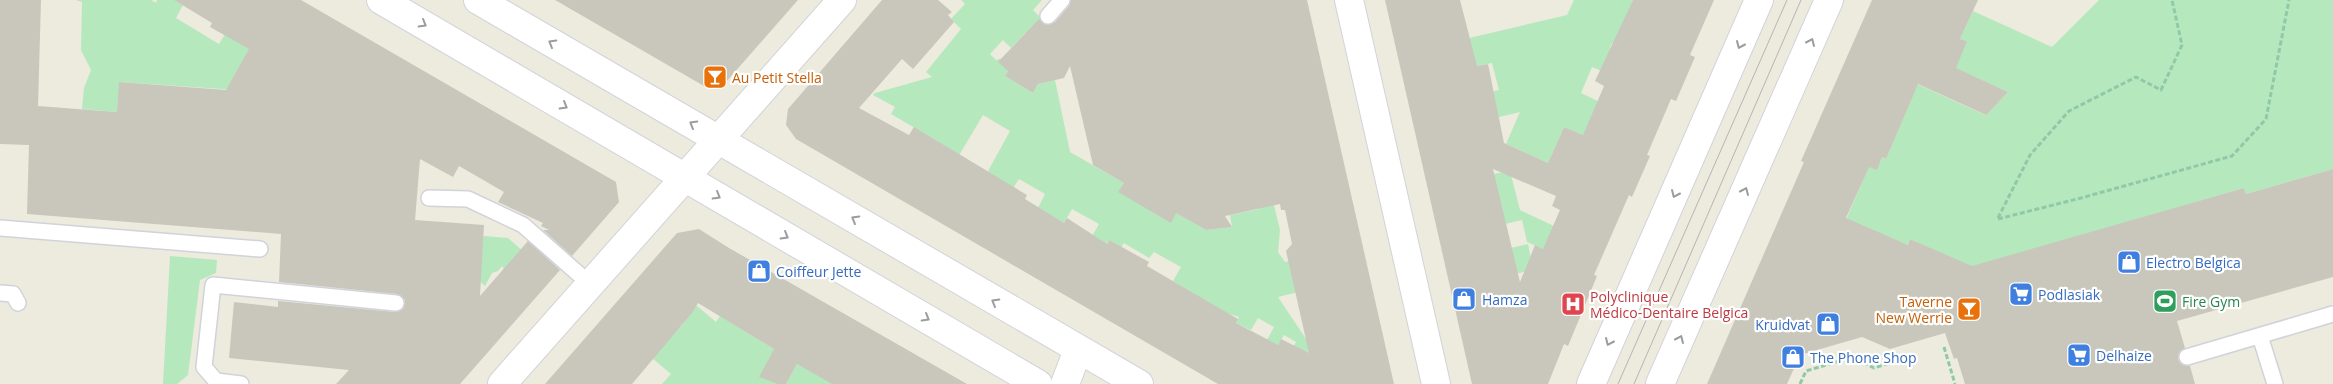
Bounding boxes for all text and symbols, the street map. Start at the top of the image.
one-way arrow [418,18,427,28]
one-way arrow [1804,38,1815,47]
one-way arrow [548,39,557,49]
one-way arrow [1735,40,1746,49]
bar icon: Au Petit Stella [702,64,728,90]
place label: Au Petit Stella [732,68,822,87]
one-way arrow [558,100,567,110]
one-way arrow [689,120,698,130]
one-way arrow [1739,187,1750,196]
one-way arrow [1670,189,1681,198]
one-way arrow [712,190,721,200]
one-way arrow [852,216,861,226]
one-way arrow [780,230,789,240]
shop icon: Electro Belgica [2116,249,2142,275]
place label: Electro Belgica [2146,253,2241,272]
shop icon: Coiffeur Jette [746,258,772,284]
place label: Coiffeur Jette [776,262,862,281]
supermarket icon: Podlasiak [2008,281,2034,307]
place label: Podlasiak [2038,285,2101,304]
shop icon: Hamza [1451,286,1477,312]
place label: Polyclinique Médico-Dentaire Belgica [1590,287,1748,322]
sports icon: Fire Gym [2152,288,2178,314]
place label: Hamza [1482,290,1527,309]
hospital icon: Polyclinique Médico-Dentaire Belgica [1560,291,1586,317]
place label: Taverne New Werrie [1875,292,1952,327]
place label: Fire Gym [2182,292,2240,311]
bar icon: Taverne New Werrie [1956,296,1982,322]
one-way arrow [992,298,1001,308]
shop icon: Kruidvat [1815,311,1841,337]
one-way arrow [920,312,929,322]
place label: Kruidvat [1755,315,1810,334]
one-way arrow [1674,335,1685,344]
one-way arrow [1605,337,1616,346]
supermarket icon: Delhaize [2066,342,2092,368]
shop icon: The Phone Shop [1780,344,1806,370]
place label: Delhaize [2096,346,2152,365]
place label: The Phone Shop [1810,348,1917,367]

